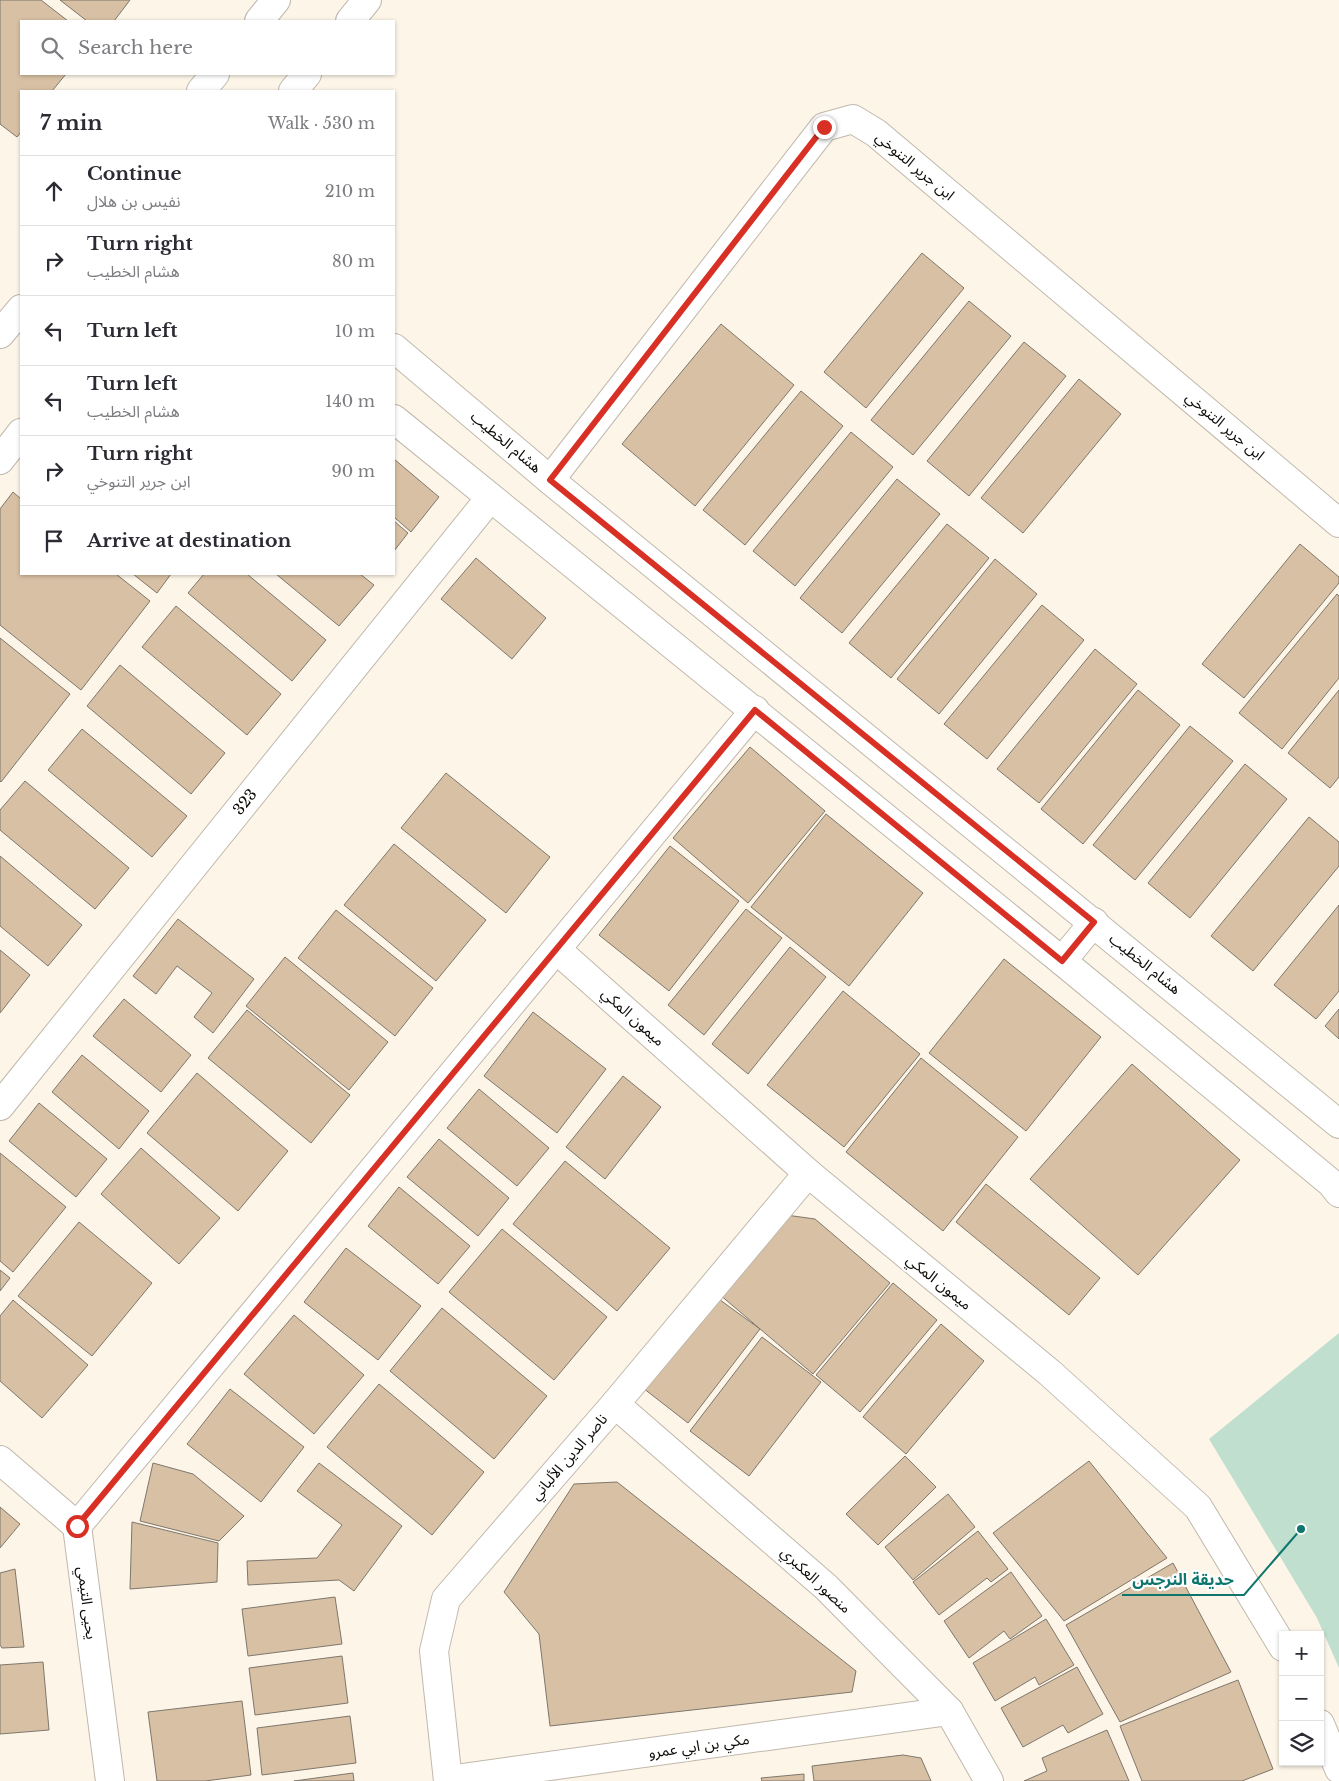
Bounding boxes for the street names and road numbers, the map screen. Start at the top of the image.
street label: ابن جرير التنوخي [870,127,959,206]
street label: ابن جرير التنوخي [1180,387,1269,466]
street label: هشام الخطيب [466,406,546,478]
street label: 323 [229,785,261,818]
street label: هشام الخطيب [1104,929,1185,1000]
street label: ميمون المكي [596,983,669,1052]
street label: ميمون المكي [901,1249,976,1316]
street label: ناصر الدين الألباني [526,1410,613,1505]
street label: منصور العكبري [775,1542,856,1619]
street label: يحيى التيمي [71,1565,101,1641]
street label: مكي بن ابي عمرو [647,1729,751,1764]

